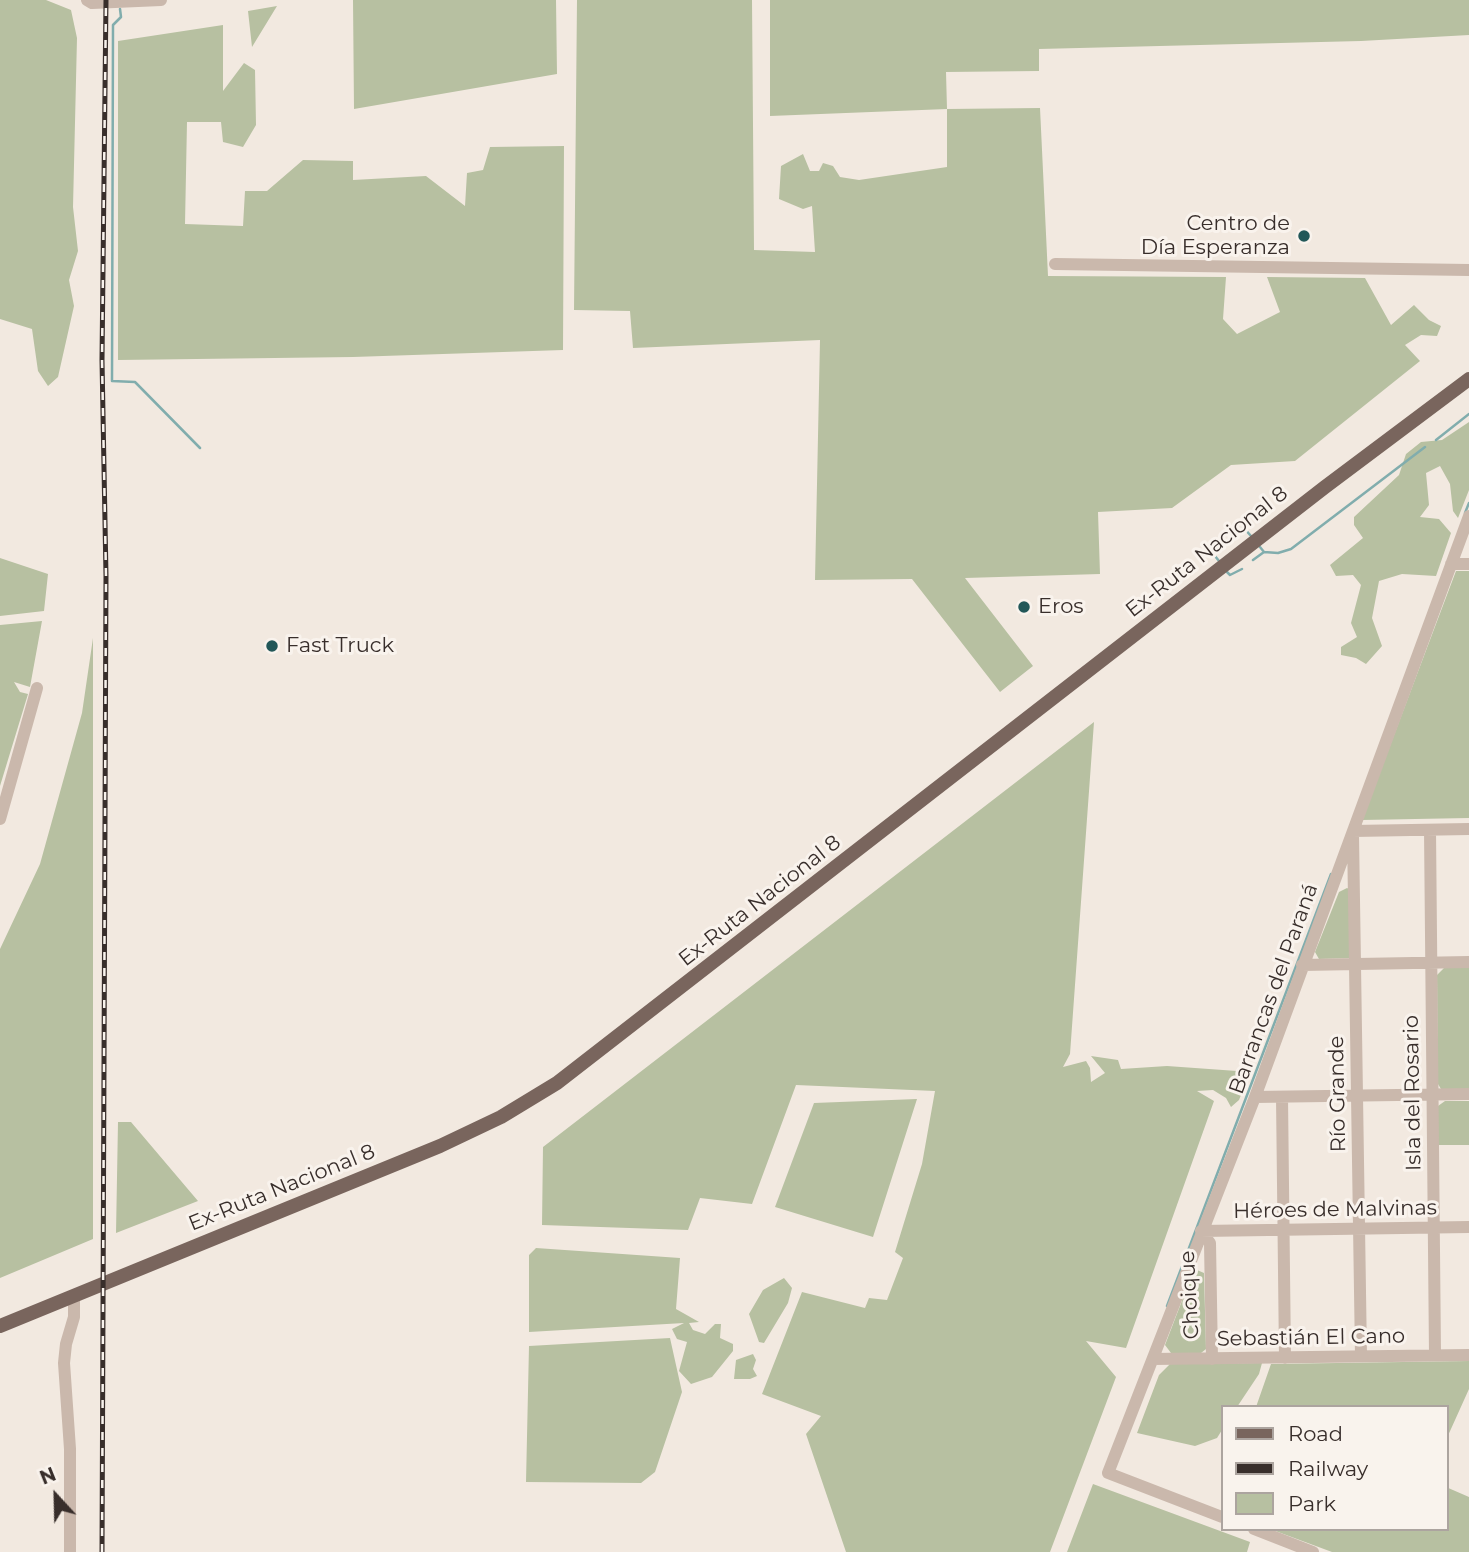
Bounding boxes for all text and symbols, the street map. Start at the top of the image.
place label: Centro de Día Esperanza [1141,211,1290,261]
marker: Centro de Día Esperanza [1296,228,1312,244]
street label: Ex-Ruta Nacional 8 [1121,481,1293,623]
place label: Eros [1038,594,1084,620]
marker: Eros [1016,599,1032,615]
place label: Fast Truck [286,633,394,659]
marker: Fast Truck [264,638,280,654]
street label: Ex-Ruta Nacional 8 [674,830,846,972]
street label: Barrancas del Paraná [1224,880,1324,1098]
street label: Isla del Rosario [1399,1015,1427,1171]
street label: Río Grande [1324,1035,1352,1153]
street label: Ex-Ruta Nacional 8 [185,1139,379,1237]
street label: Héroes de Malvinas [1233,1196,1437,1224]
street label: Choique [1175,1250,1205,1340]
street label: Sebastián El Cano [1217,1324,1405,1352]
legend [1220,1405,1448,1531]
text: Road [1288,1421,1343,1446]
text: Railway [1288,1456,1368,1481]
north arrow [21,1461,91,1531]
text: N [37,1463,59,1490]
text: Park [1288,1491,1336,1516]

